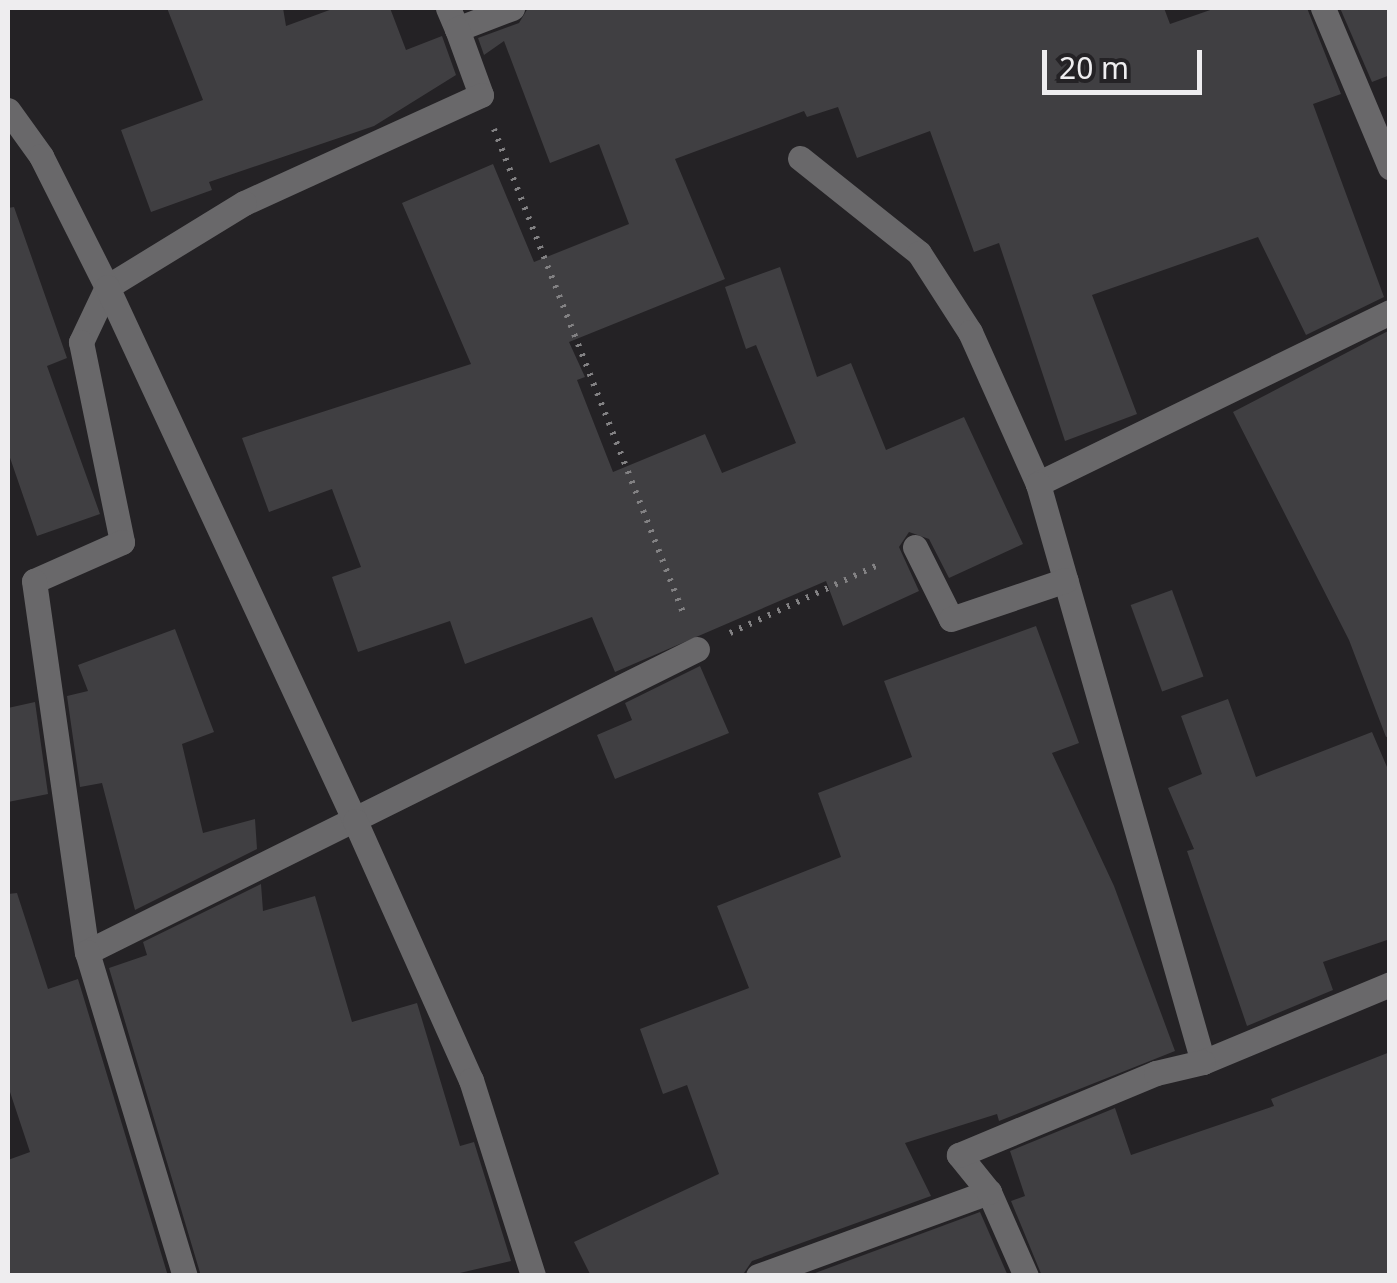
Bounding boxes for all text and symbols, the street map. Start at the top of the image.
scale bar [1047,30,1207,92]
text: 20 m [1059,47,1129,88]

